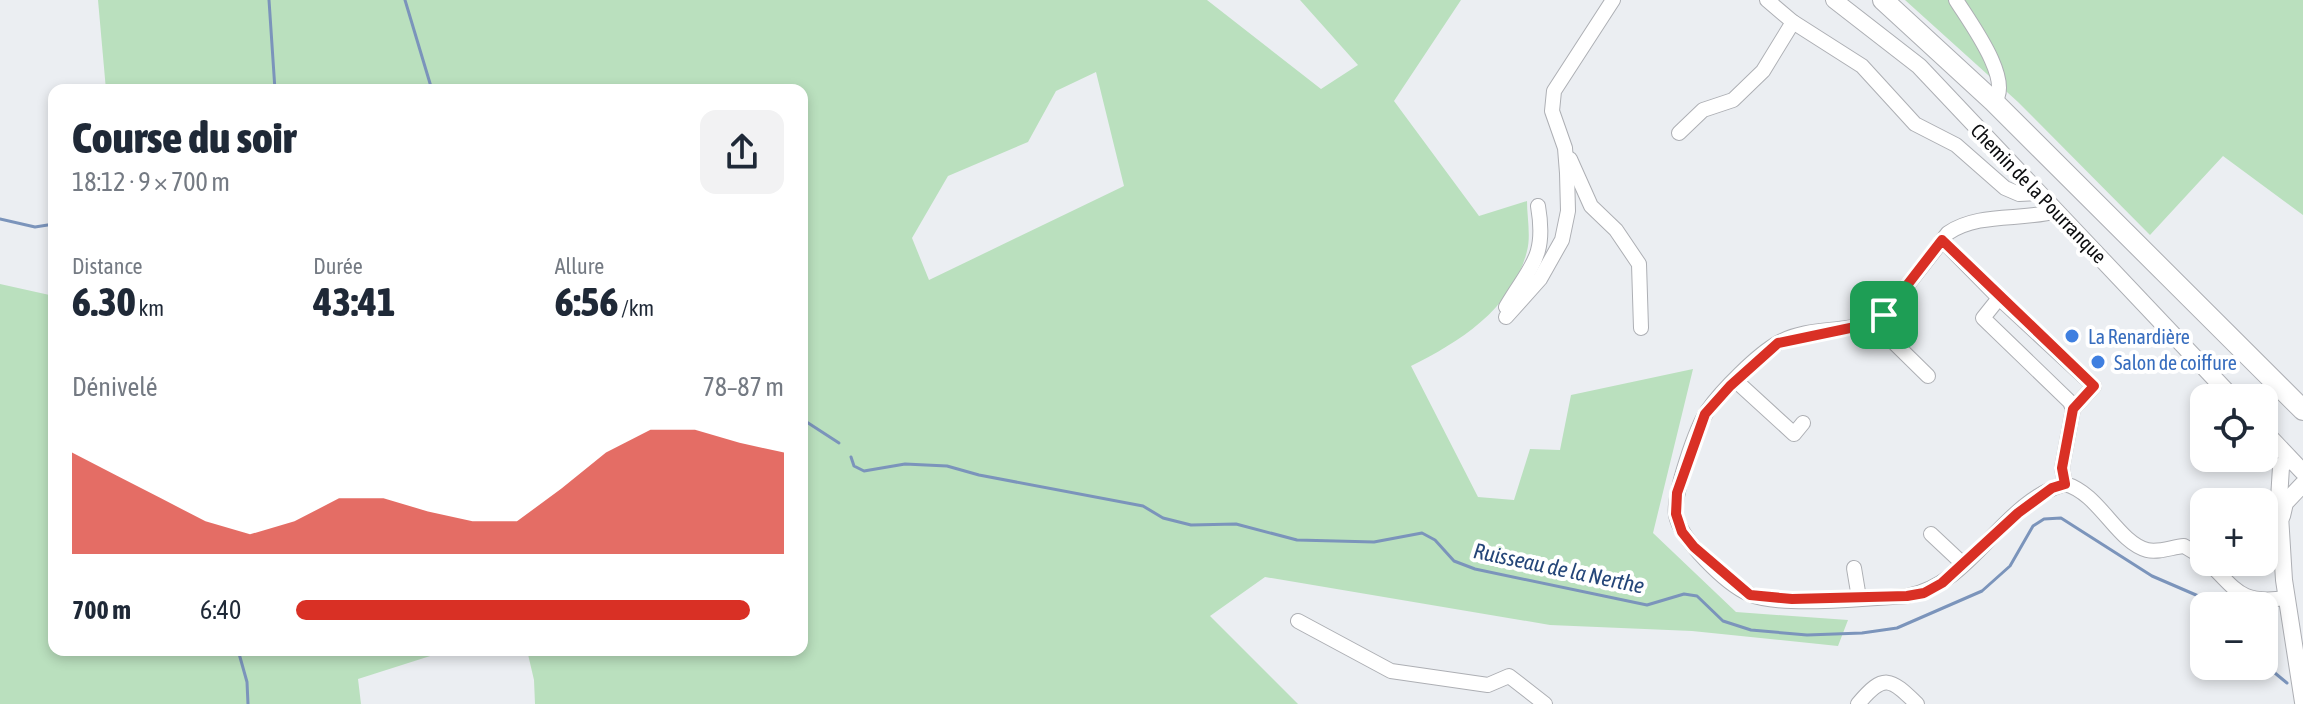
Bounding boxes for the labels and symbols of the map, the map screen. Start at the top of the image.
street label: Chemin de la Pourranque [1966,118,2112,268]
pin [1850,281,1918,349]
place label: La Renardière [2088,325,2190,348]
marker: La Renardière [2063,327,2081,345]
place label: Salon de coiffure [2114,351,2237,374]
marker: Salon de coiffure [2089,353,2107,371]
water label: Ruisseau de la Nerthe [1471,537,1647,599]

